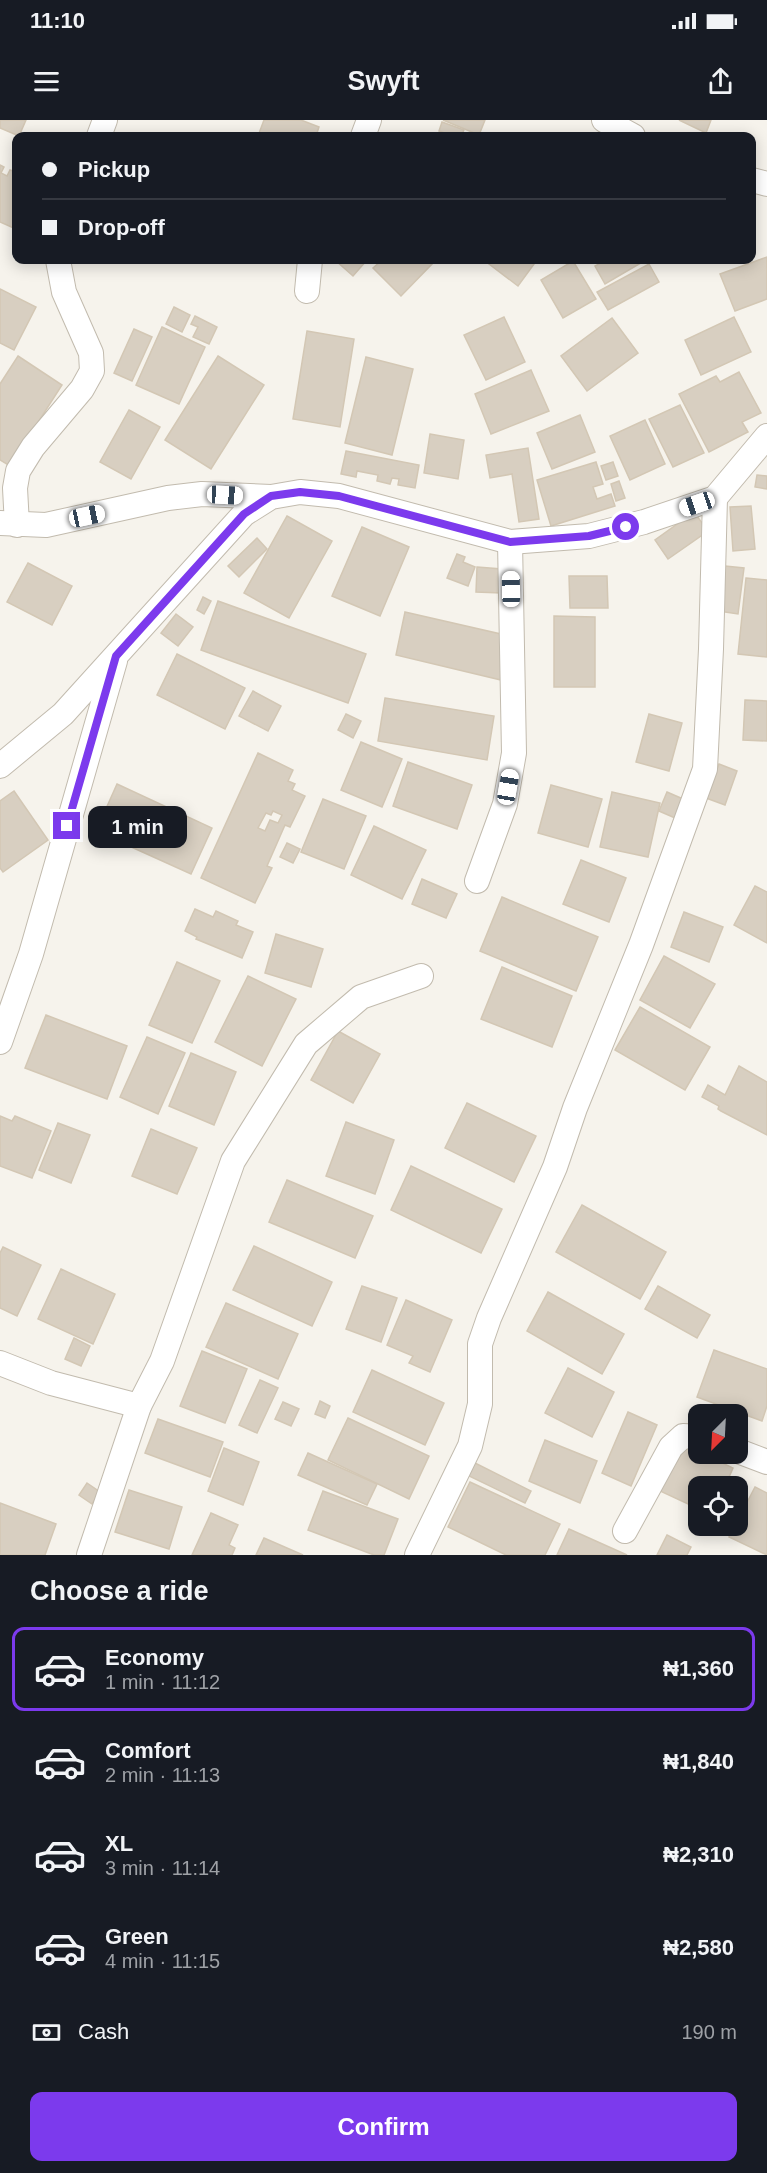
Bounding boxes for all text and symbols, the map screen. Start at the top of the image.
text: 11:10 [30,8,85,33]
icon: menu [30,65,63,98]
icon: share [704,65,737,98]
text: Swyft [347,66,420,96]
text: Pickup [78,157,150,182]
text: Drop-off [78,215,165,240]
car [207,485,243,505]
car [677,490,717,518]
car [68,503,106,529]
route start [612,513,639,540]
car [502,571,520,607]
car [496,768,520,806]
callout: 1 min [88,805,187,847]
route end [53,812,80,839]
text: 1 min [111,816,164,838]
north arrow [688,1404,748,1464]
map controls [688,1404,748,1536]
button: locate [688,1476,748,1536]
text: Choose a ride [30,1576,209,1606]
icon: car [33,1642,87,1696]
text: Economy [105,1645,204,1670]
text: ₦1,360 [663,1656,734,1681]
text: 1 min · 11:12 [105,1671,220,1693]
icon: car [33,1735,87,1789]
text: Comfort [105,1738,191,1763]
text: ₦1,840 [663,1749,734,1774]
text: 2 min · 11:13 [105,1764,220,1786]
icon: car [33,1828,87,1882]
text: XL [105,1831,133,1856]
text: ₦2,310 [663,1842,734,1867]
text: 3 min · 11:14 [105,1857,220,1879]
icon: car [33,1921,87,1975]
text: Green [105,1924,169,1949]
text: ₦2,580 [663,1935,734,1960]
text: 4 min · 11:15 [105,1950,220,1972]
icon: cash [30,2016,63,2049]
text: Cash [78,2019,129,2044]
text: 190 m [681,2021,737,2043]
button: Confirm [30,2092,737,2161]

